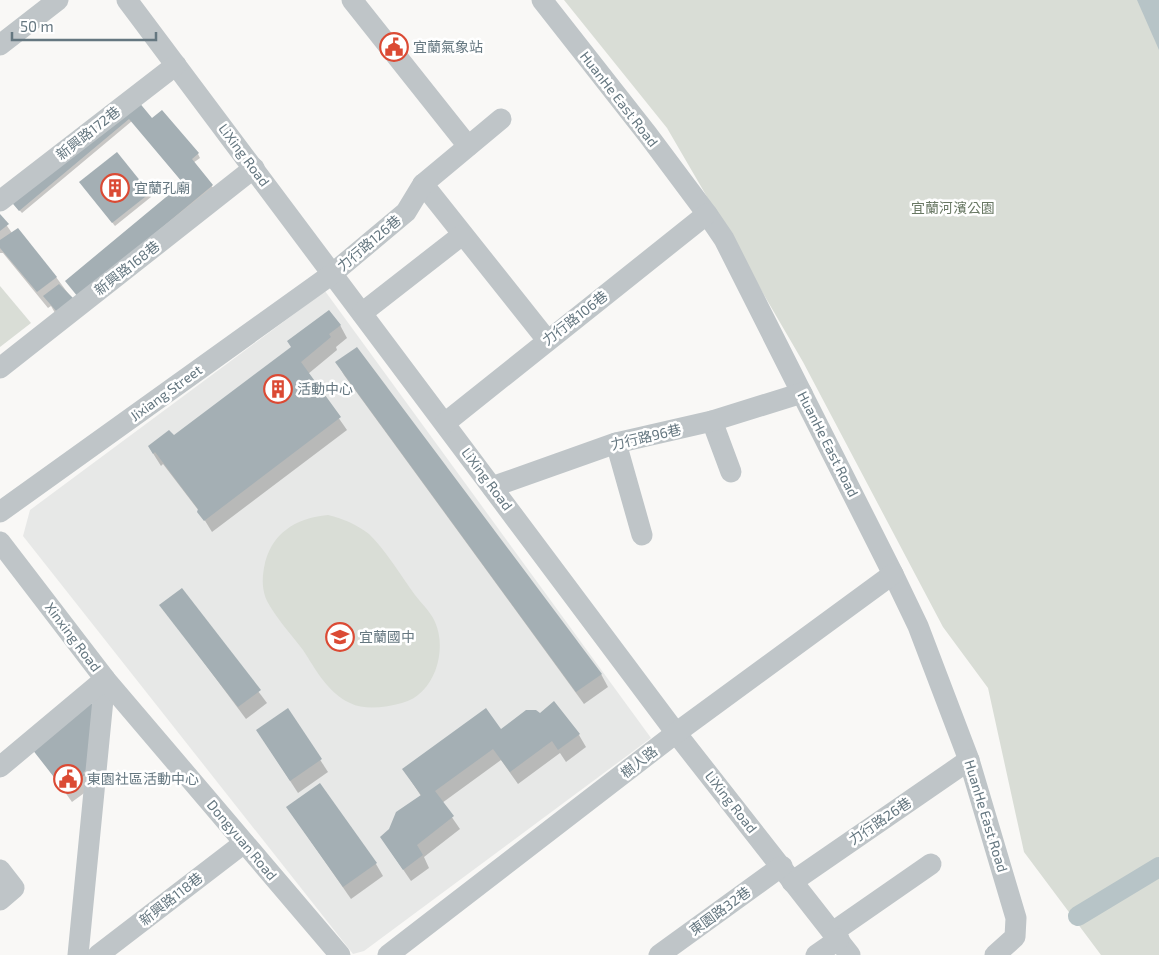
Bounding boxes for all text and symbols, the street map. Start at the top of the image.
scale bar [12,10,156,42]
text: 50 m [20,17,54,35]
public building icon: 宜蘭氣象站 [379,32,409,62]
place label: 宜蘭氣象站 [413,38,483,55]
street label: HuanHe East Road [577,48,662,150]
street label: 新興路172巷 [52,102,123,163]
street label: LiXing Road [215,120,273,189]
building icon: 宜蘭孔廟 [100,173,130,203]
place label: 宜蘭孔廟 [134,179,190,196]
park label: 宜蘭河濱公園 [911,199,995,216]
street label: 力行路126巷 [334,211,404,274]
street label: 新興路168巷 [91,237,163,298]
street label: 力行路106巷 [539,287,611,348]
street label: Jixiang Street [126,361,205,424]
building icon: 活動中心 [263,374,293,404]
place label: 活動中心 [297,380,353,397]
street label: HuanHe East Road [794,388,862,500]
street label: 力行路96巷 [609,420,683,453]
street label: LiXing Road [458,444,516,513]
street label: Xinxing Road [42,599,105,675]
school or university icon: 宜蘭國中 [325,622,355,652]
place label: 宜蘭國中 [359,628,415,645]
street label: 樹人路 [617,742,660,781]
street label: HuanHe East Road [961,758,1012,874]
public building icon: 東園社區活動中心 [53,764,83,794]
street label: LiXing Road [702,767,761,836]
place label: 東園社區活動中心 [87,770,199,787]
street label: 力行路26巷 [845,793,914,848]
street label: Dongyuan Road [204,796,281,883]
street label: 新興路118巷 [136,869,206,929]
street label: 東園路32巷 [686,883,754,939]

